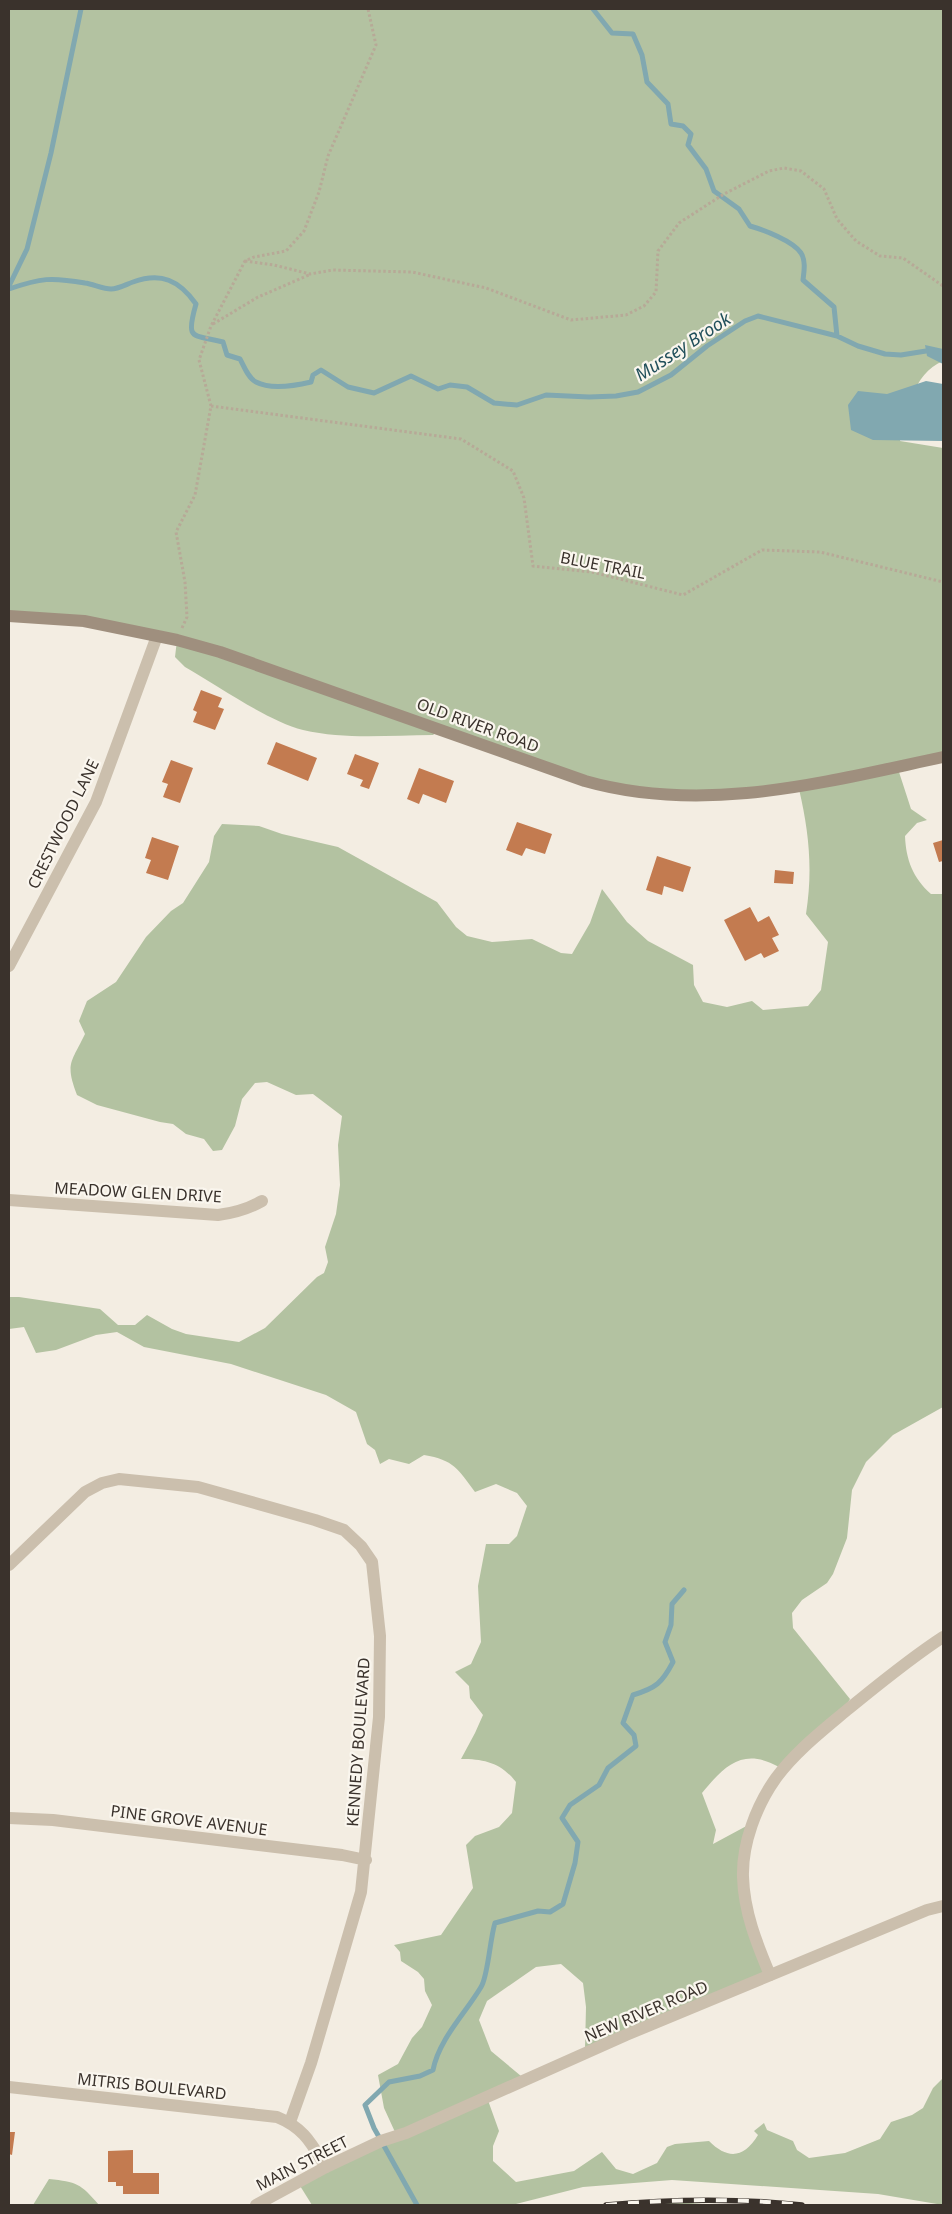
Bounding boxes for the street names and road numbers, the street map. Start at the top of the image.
street label: BLUE TRAIL [559,546,647,584]
street label: OLD RIVER ROAD [414,693,542,757]
street label: CRESTWOOD LANE [22,755,104,893]
street label: MEADOW GLEN DRIVE [54,1177,222,1207]
street label: KENNEDY BOULEVARD [341,1657,375,1827]
street label: PINE GROVE AVENUE [109,1799,269,1841]
street label: NEW RIVER ROAD [581,1975,711,2047]
street label: MITRIS BOULEVARD [76,2067,228,2105]
street label: MAIN STREET [252,2130,352,2196]

